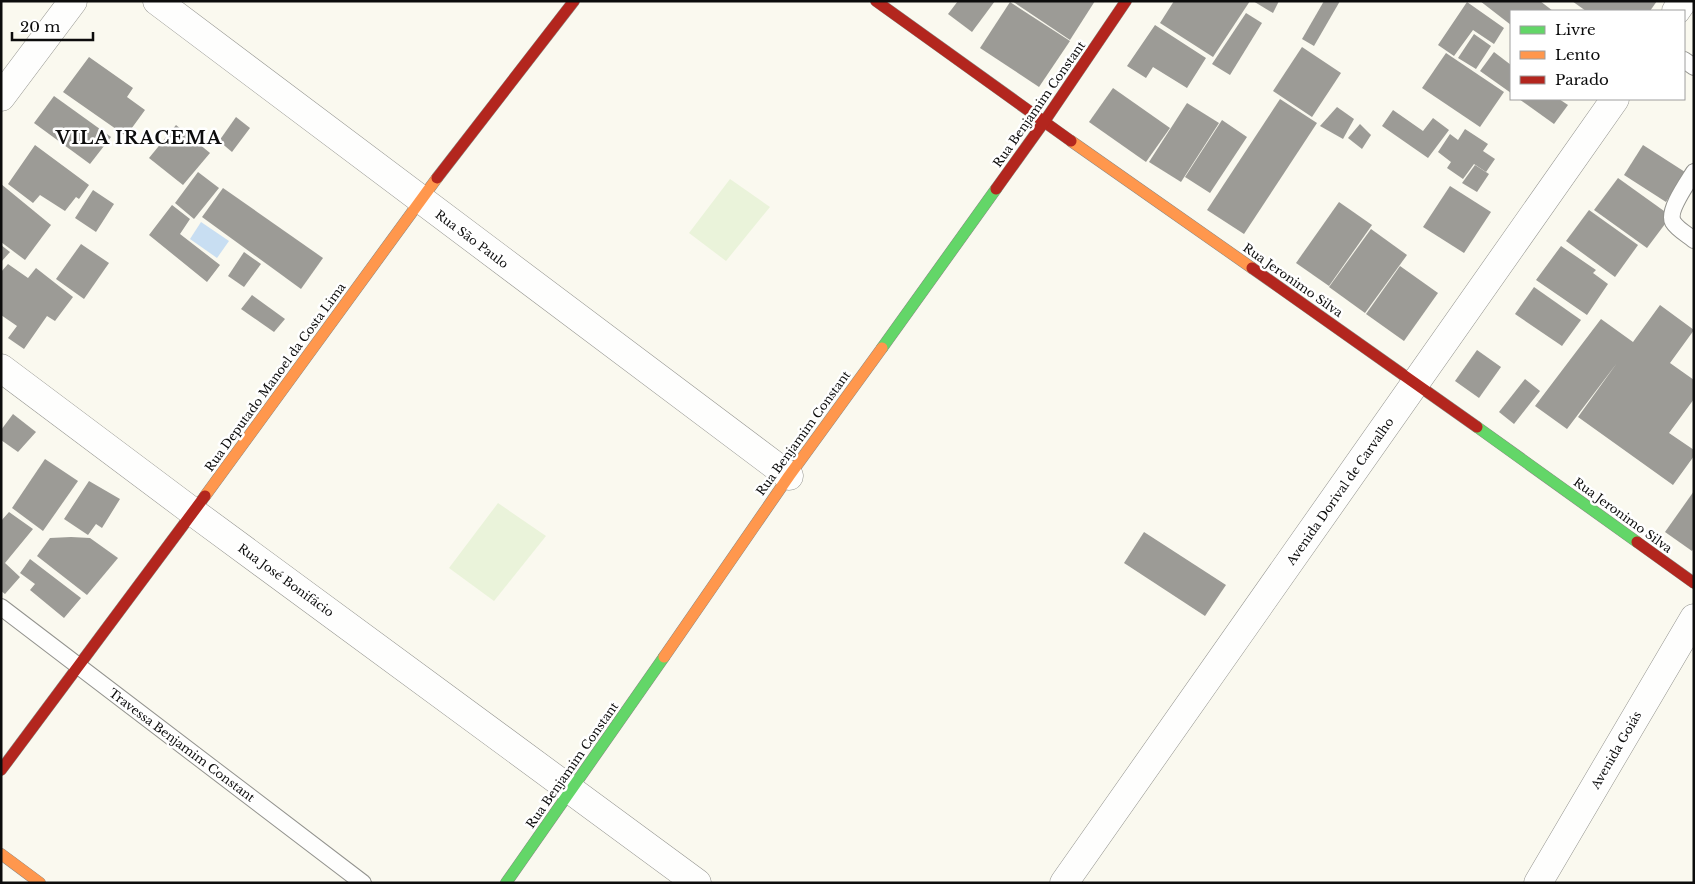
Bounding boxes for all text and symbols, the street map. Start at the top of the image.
scale bar [12,10,94,42]
legend [1510,10,1685,100]
text: 20 m [20,17,60,36]
text: Livre [1555,20,1596,39]
street label: Rua Benjamim Constant [990,38,1089,170]
text: Lento [1555,45,1601,64]
text: Parado [1555,70,1609,89]
district label: VILA IRACEMA [55,127,223,149]
street label: Rua São Paulo [432,207,512,271]
street label: Rua Jeronimo Silva [1240,240,1346,320]
street label: Rua Deputado Manoel da Costa Lima [201,279,349,474]
street label: Rua Benjamim Constant [753,367,854,498]
street label: Avenida Dorival de Carvalho [1283,414,1397,568]
street label: Rua Jeronimo Silva [1571,474,1676,556]
street label: Rua José Bonifácio [235,540,337,620]
street label: Travessa Benjamim Constant [106,685,258,805]
street label: Rua Benjamim Constant [523,699,622,831]
street label: Avenida Goiás [1587,708,1644,792]

